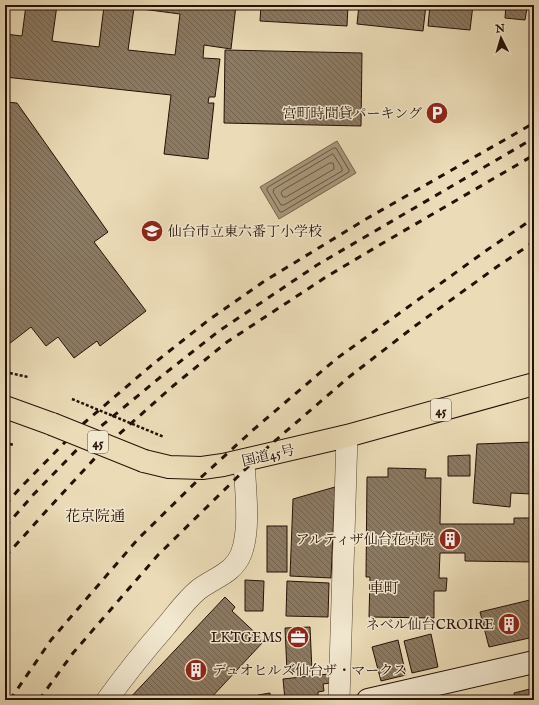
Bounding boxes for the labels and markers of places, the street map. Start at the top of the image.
parking icon: 宮町時間貸パーキング [424,100,450,126]
place label: 宮町時間貸パーキング [282,105,422,123]
school or university icon: 仙台市立東六番丁小学校 [139,218,165,244]
place label: 仙台市立東六番丁小学校 [168,223,322,241]
building icon: アルティザ仙台花京院 [437,526,463,552]
place label: アルティザ仙台花京院 [296,531,434,549]
building icon: ネベル仙台CROIRE [496,611,522,637]
place label: ネベル仙台CROIRE [366,616,494,634]
office icon: LKTGEMS [285,624,311,650]
place label: LKTGEMS [211,629,282,647]
building icon: デュオヒルズ仙台ザ・マークス [183,657,209,683]
place label: デュオヒルズ仙台ザ・マークス [212,662,407,680]

